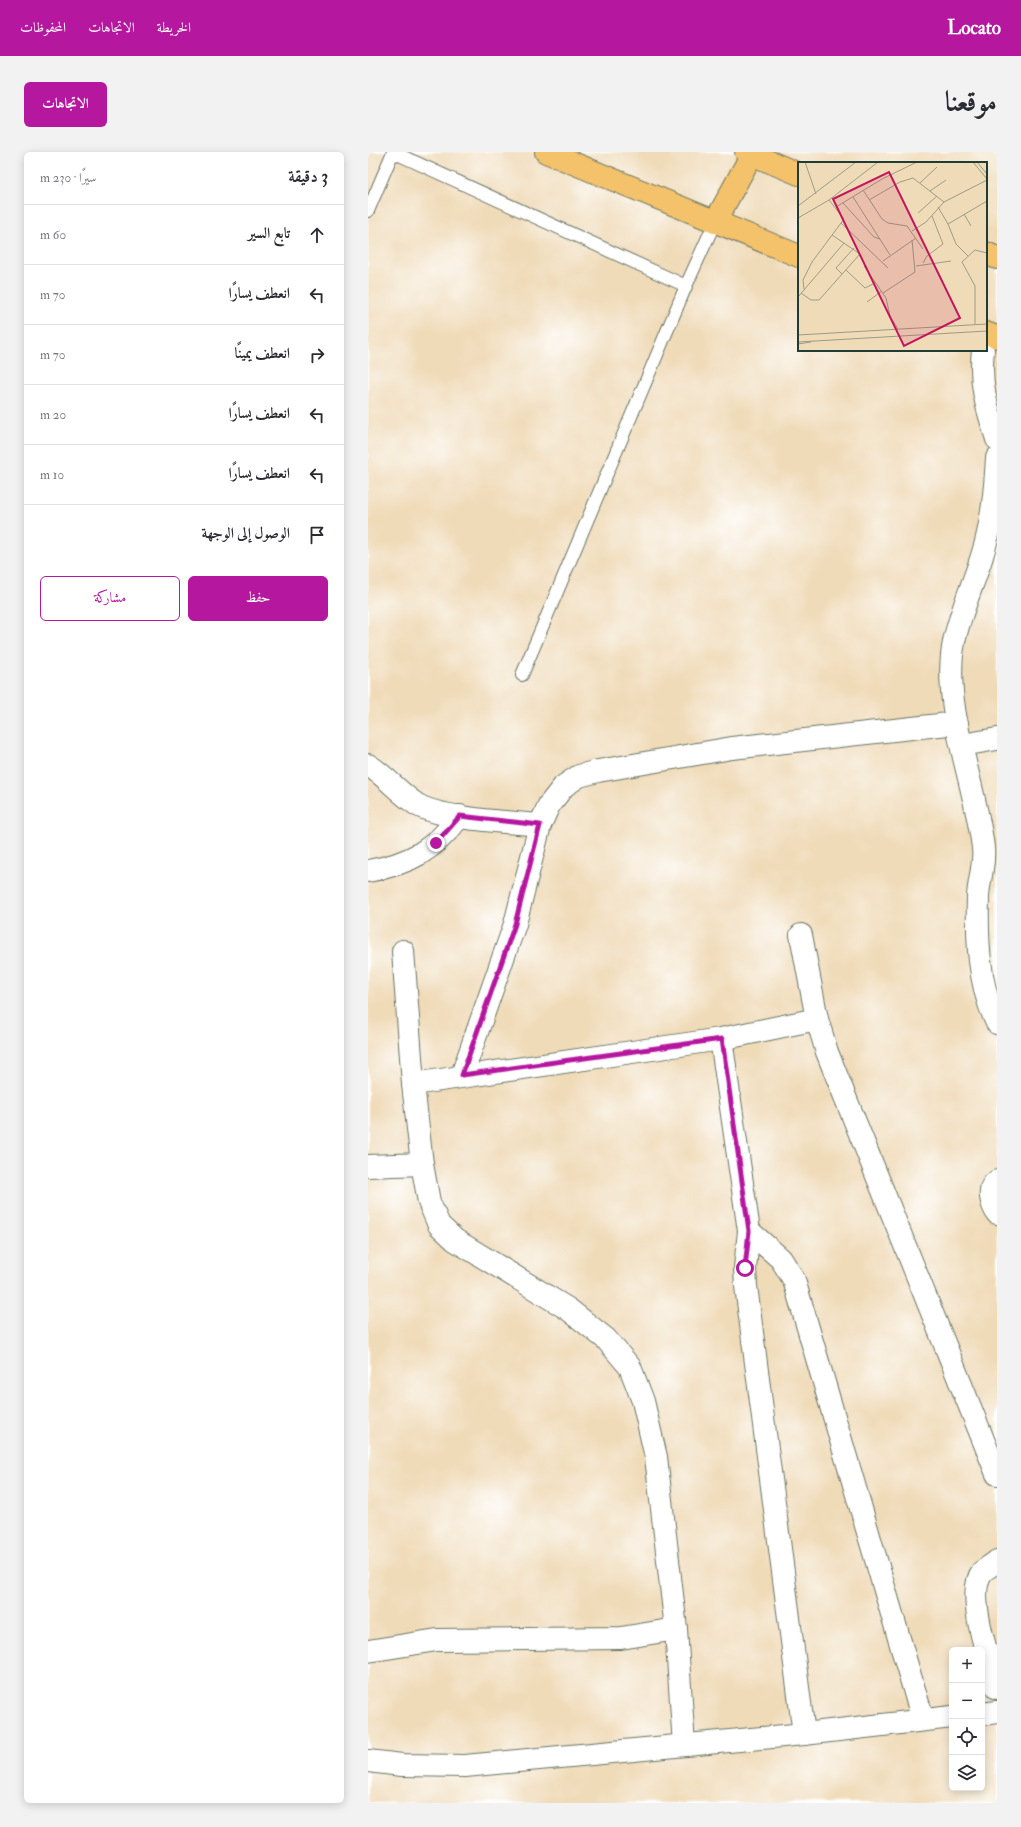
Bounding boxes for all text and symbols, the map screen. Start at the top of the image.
text: Locato [947,16,1001,40]
text: المحفوظات [20,19,66,36]
text: الاتجاهات [88,19,135,36]
text: الخريطة [157,19,191,36]
button: الاتجاهات [24,82,107,127]
text: موقعنا [945,85,997,120]
inset map [798,162,987,351]
text: 3 دقيقة [288,166,328,187]
text: سيرًا · 230 m [40,170,96,186]
text: تابع السير [248,224,290,243]
icon: ahead [306,224,328,246]
text: 60 m [40,227,66,243]
text: انعطف يسارًا [229,284,290,303]
icon: left [306,284,328,306]
text: 70 m [40,287,65,303]
text: انعطف يمينًا [235,344,290,363]
icon: right [306,344,328,366]
text: 70 m [40,347,65,363]
text: انعطف يسارًا [229,404,290,423]
icon: left [306,404,328,426]
text: 20 m [40,407,66,423]
text: انعطف يسارًا [229,464,290,483]
icon: left [306,464,328,486]
text: 10 m [40,467,64,483]
text: الوصول إلى الوجهة [202,524,290,543]
icon: arrive [306,524,328,546]
button: مشاركة [40,576,180,621]
button: حفظ [188,576,328,621]
route end [427,834,445,852]
route start [736,1259,754,1277]
map controls [949,1647,985,1791]
button: + [949,1647,985,1683]
button: − [949,1683,985,1719]
button: locate [949,1719,985,1755]
button: layers [949,1755,985,1791]

